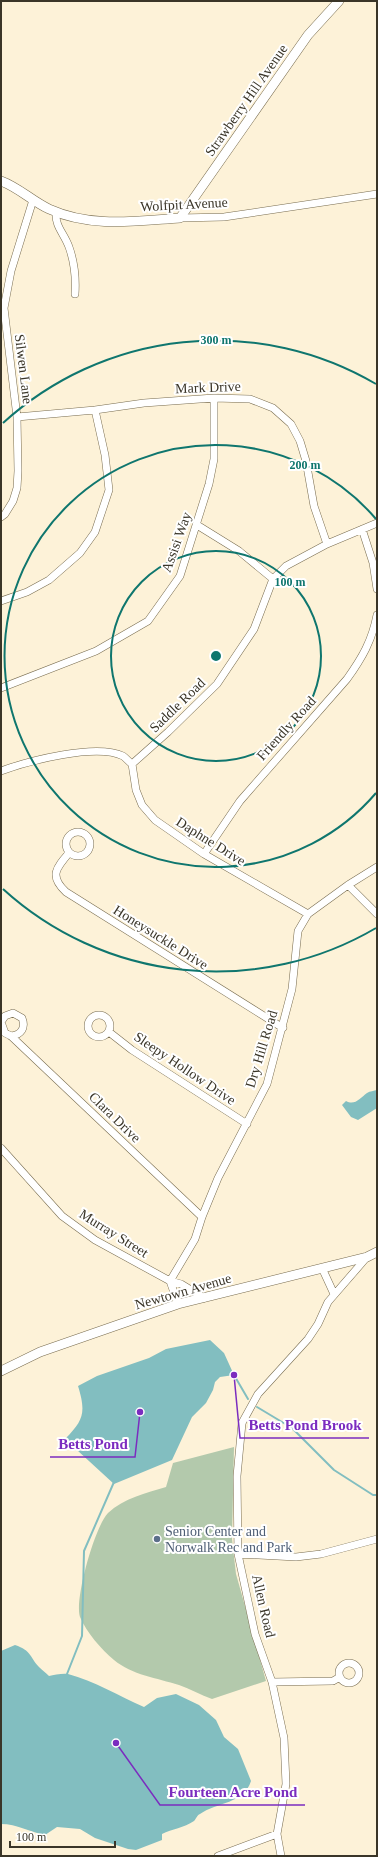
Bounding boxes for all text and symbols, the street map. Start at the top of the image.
street label: Strawberry Hill Avenue [202,42,291,159]
street label: Wolfpit Avenue [140,195,228,214]
street label: Silwen Lane [12,333,35,405]
text: 300 m [201,333,232,347]
street label: Mark Drive [175,379,241,396]
text: 200 m [290,458,321,472]
street label: Assisi Way [159,510,194,574]
text: 100 m [275,575,306,589]
centre of rings [209,649,223,663]
street label: Saddle Road [147,675,208,735]
street label: Friendly Road [254,693,319,763]
street label: Daphne Drive [173,814,248,869]
street label: Honeysuckle Drive [111,902,211,973]
street label: Dry Hill Road [243,1009,280,1090]
street label: Sleepy Hollow Drive [131,1029,238,1108]
street label: Clara Drive [86,1089,143,1146]
street label: Murray Street [77,1206,151,1261]
street label: Newtown Avenue [133,1271,233,1312]
callout: Betts Pond Brook [240,1411,369,1438]
text: Betts Pond Brook [248,1417,362,1433]
callout: Betts Pond [50,1430,135,1457]
text: Betts Pond [58,1436,128,1452]
place label: Senior Center and Norwalk Rec and Park [165,1524,292,1555]
marker: Senior Center and Norwalk Rec and Park [152,1534,162,1544]
street label: Allen Road [249,1573,278,1639]
callout: Fourteen Acre Pond [160,1778,305,1805]
text: Fourteen Acre Pond [169,1784,298,1800]
scale bar [10,1823,115,1849]
text: 100 m [16,1830,47,1844]

